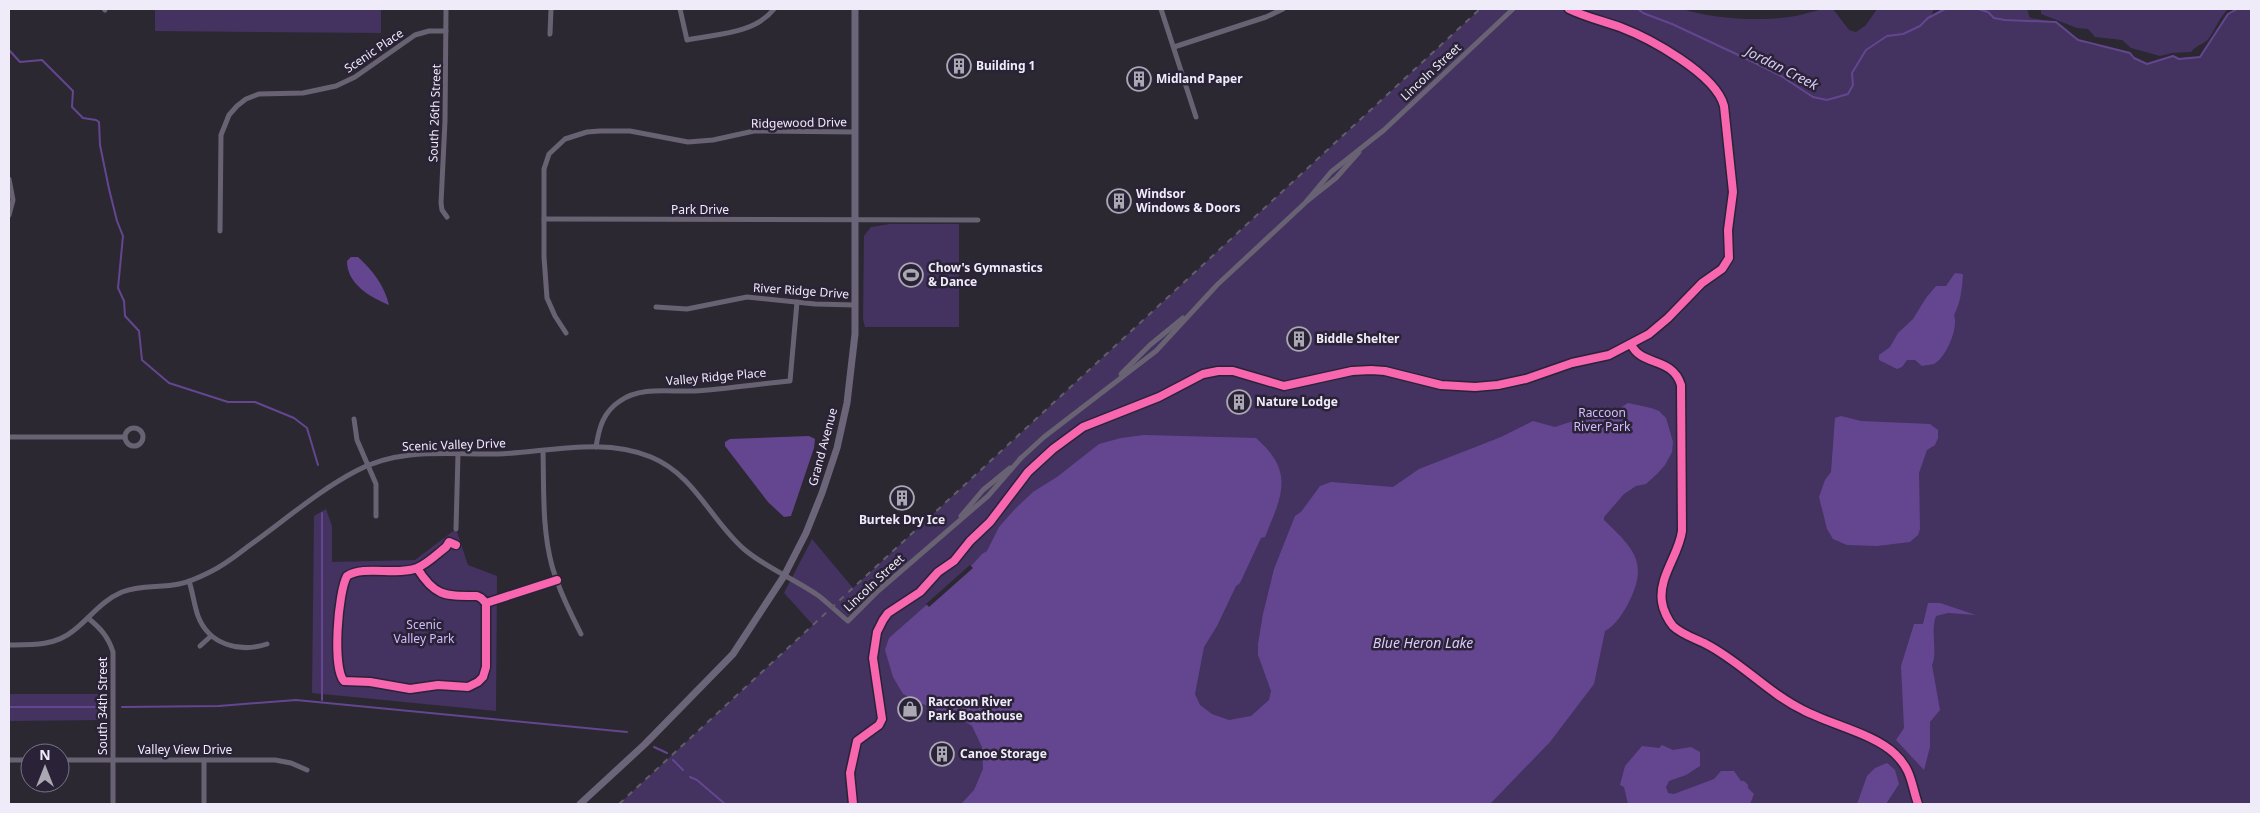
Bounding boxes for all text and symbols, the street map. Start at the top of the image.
street label: Scenic Place [341,24,407,77]
street label: Lincoln Street [1397,39,1465,104]
water label: Jordan Creek [1740,40,1823,94]
building icon: Building 1 [946,53,972,79]
place label: Building 1 [976,57,1036,74]
street label: South 26th Street [424,63,445,162]
building icon: Midland Paper [1126,66,1152,92]
place label: Midland Paper [1156,70,1243,87]
street label: Ridgewood Drive [751,113,847,132]
place label: Windsor Windows & Doors [1136,185,1241,216]
building icon: Windsor Windows & Doors [1106,188,1132,214]
street label: Park Drive [671,201,729,218]
place label: Chow's Gymnastics & Dance [928,259,1043,290]
sports icon: Chow's Gymnastics & Dance [898,262,924,288]
street label: River Ridge Drive [752,279,850,302]
building icon: Biddle Shelter [1286,326,1312,352]
place label: Biddle Shelter [1316,330,1400,347]
street label: Valley Ridge Place [665,364,767,389]
building icon: Nature Lodge [1226,389,1252,415]
place label: Nature Lodge [1256,393,1338,410]
park label: Raccoon River Park [1574,404,1631,435]
street label: Grand Avenue [804,406,841,488]
street label: Scenic Valley Drive [402,434,506,455]
building icon: Burtek Dry Ice [889,485,915,511]
place label: Burtek Dry Ice [859,511,945,528]
street label: Lincoln Street [840,550,908,615]
park label: Scenic Valley Park [393,616,455,647]
water label: Blue Heron Lake [1373,633,1473,652]
street label: South 34th Street [94,656,111,755]
place label: Raccoon River Park Boathouse [928,693,1023,724]
shop icon: Raccoon River Park Boathouse [897,696,923,722]
street label: Valley View Drive [138,741,233,758]
building icon: Canoe Storage [929,741,955,767]
north arrow [20,743,70,793]
text: N [39,745,51,764]
place label: Canoe Storage [960,745,1047,762]

